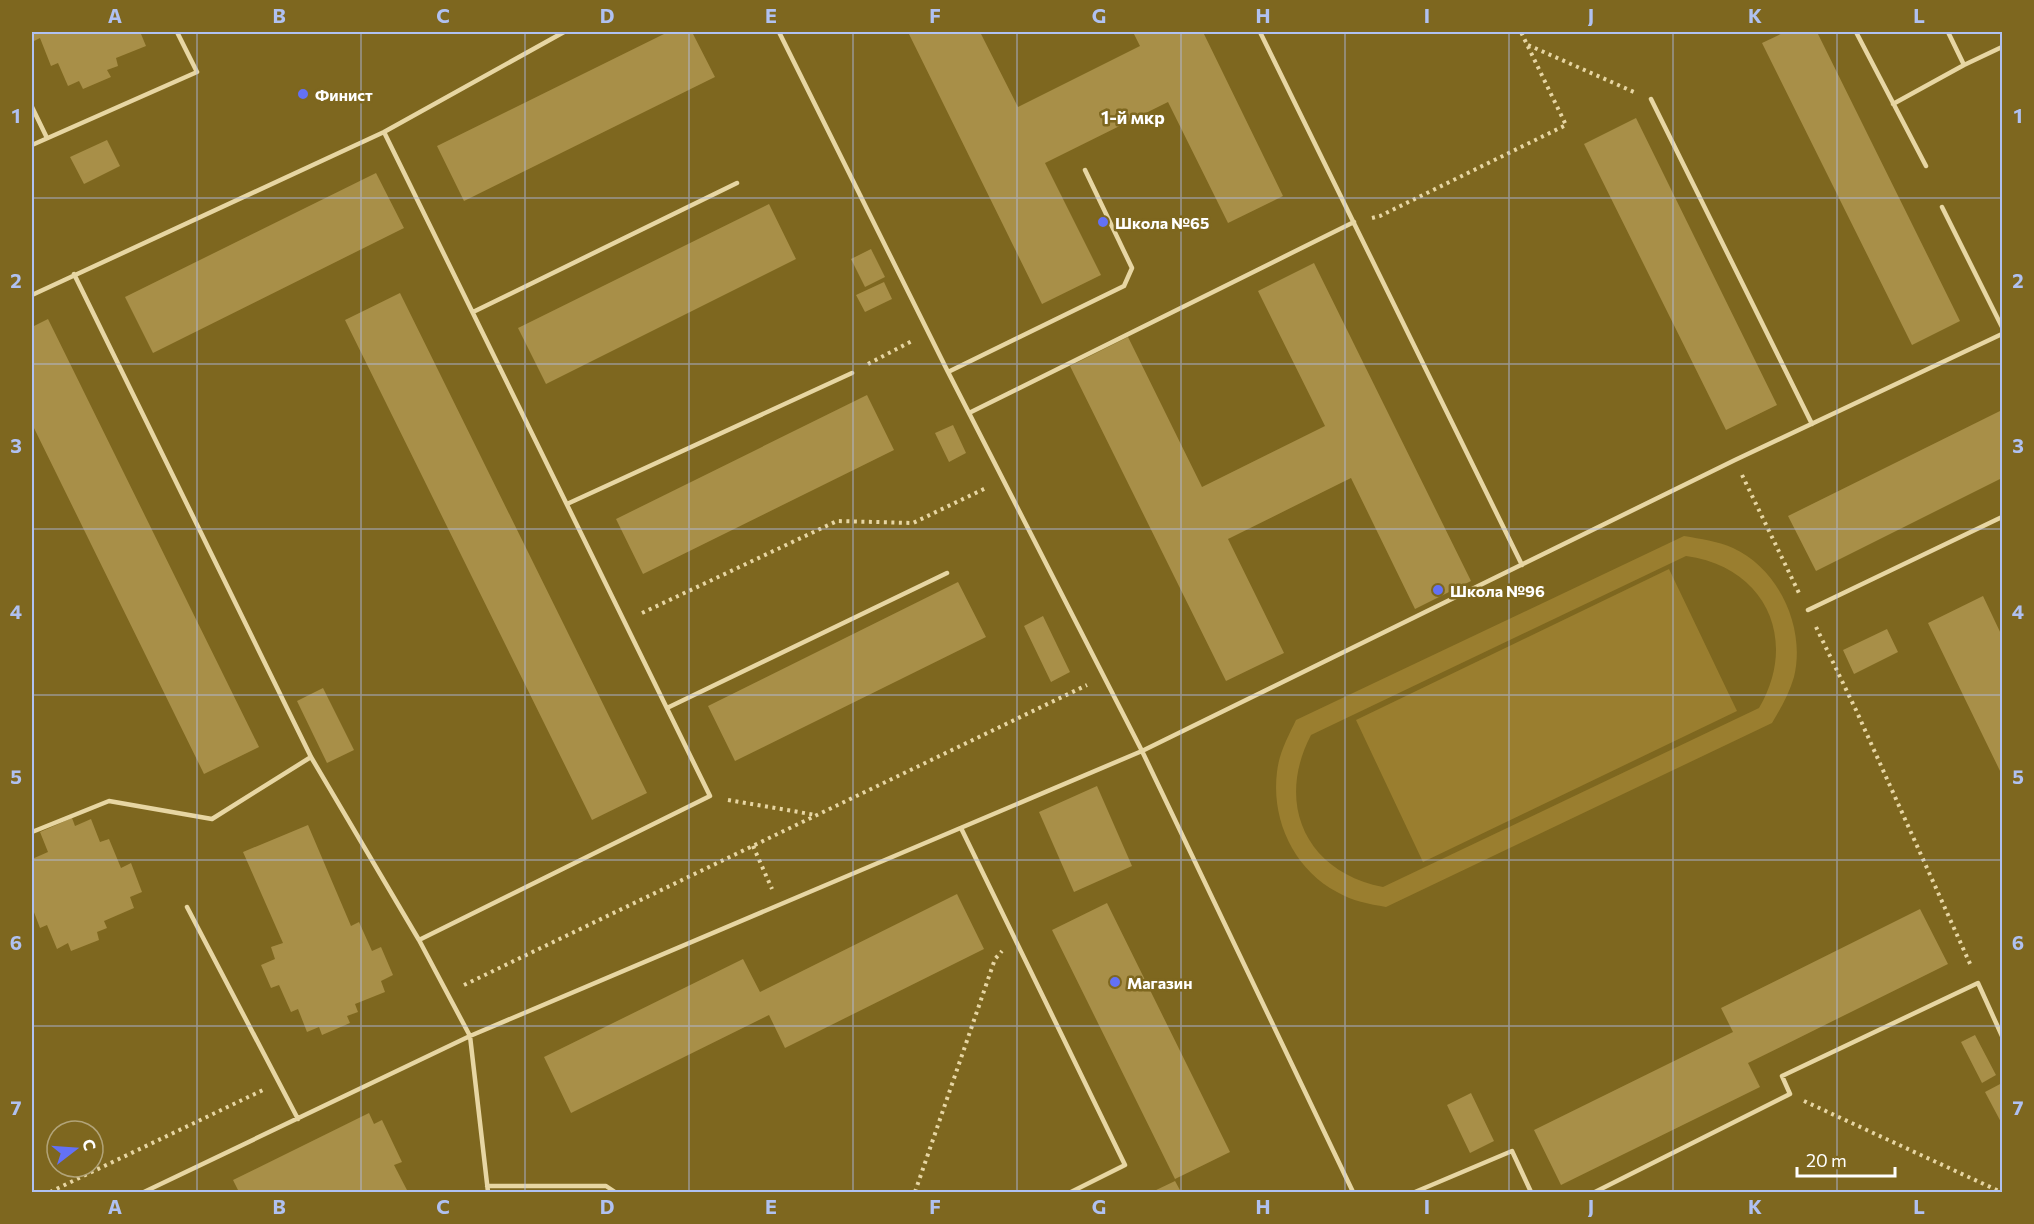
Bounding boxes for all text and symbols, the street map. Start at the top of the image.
text: A [108,3,122,27]
text: B [272,3,286,27]
text: C [436,3,450,27]
text: D [600,3,614,27]
text: E [765,3,777,27]
text: F [929,3,941,27]
text: G [1092,3,1106,27]
text: H [1256,3,1271,27]
text: I [1424,3,1430,27]
text: J [1588,3,1594,27]
text: K [1748,3,1762,27]
text: L [1913,3,1925,27]
place label: Финист [315,85,373,104]
marker: Финист [296,87,310,101]
text: 1 [11,103,21,127]
text: 1 [2013,103,2023,127]
district label: 1-й мкр [1101,106,1165,128]
place label: Школа №65 [1115,213,1209,232]
marker: Школа №65 [1096,215,1110,229]
text: 2 [10,268,22,292]
text: 2 [2012,268,2024,292]
text: 3 [10,433,22,457]
text: 3 [2012,433,2024,457]
place label: Школа №96 [1450,581,1545,600]
marker: Школа №96 [1431,583,1445,597]
text: 4 [10,599,22,623]
text: 4 [2012,599,2024,623]
text: 5 [10,764,22,788]
text: 5 [2012,764,2024,788]
text: 6 [10,930,22,954]
text: 6 [2012,930,2024,954]
place label: Магазин [1127,973,1192,992]
marker: Магазин [1108,975,1122,989]
text: 7 [11,1095,22,1119]
text: 7 [2013,1095,2024,1119]
north arrow [45,1119,105,1179]
text: С [79,1136,101,1153]
scale bar [1797,1140,1894,1178]
text: 20 m [1806,1149,1847,1171]
text: A [108,1194,122,1218]
text: B [272,1194,286,1218]
text: C [436,1194,450,1218]
text: D [600,1194,614,1218]
text: E [765,1194,777,1218]
text: F [929,1194,941,1218]
text: G [1092,1194,1106,1218]
text: H [1256,1194,1271,1218]
text: I [1424,1194,1430,1218]
text: J [1588,1194,1594,1218]
text: K [1748,1194,1762,1218]
text: L [1913,1194,1925,1218]

